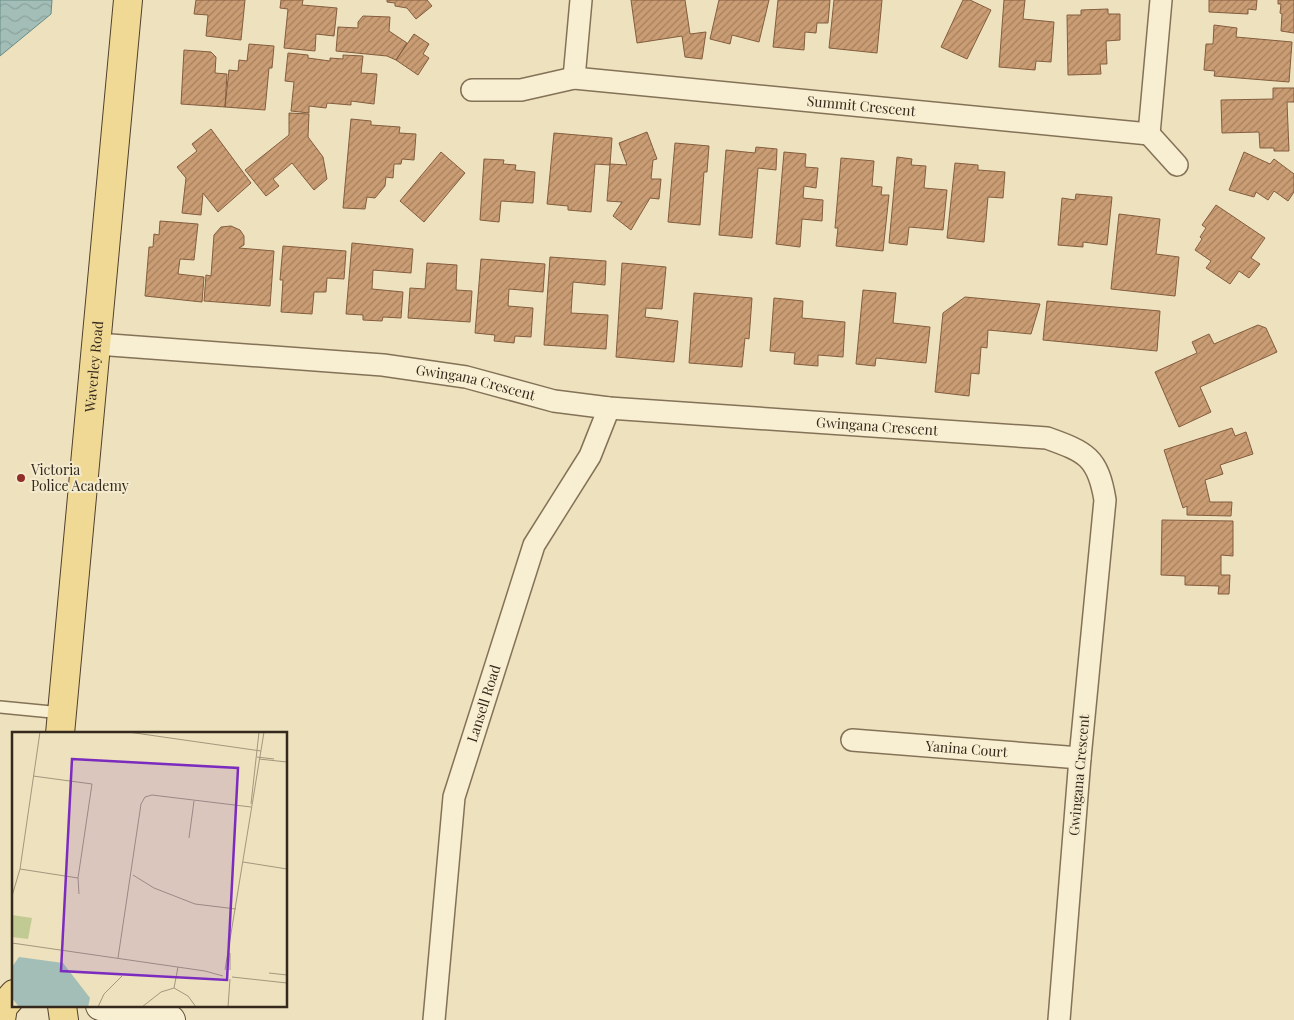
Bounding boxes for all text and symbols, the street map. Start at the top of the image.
street label: Summit Crescent [806,91,918,120]
street label: Waverley Road [80,320,107,414]
street label: Gwingana Crescent [415,360,539,405]
street label: Gwingana Crescent [816,412,940,440]
place label: Victoria Police Academy [30,460,129,495]
marker: Victoria Police Academy [15,472,27,484]
street label: Lansell Road [462,662,504,745]
street label: Gwingana Crescent [1064,712,1093,837]
inset map [12,732,288,1008]
street label: Yanina Court [924,736,1009,761]

